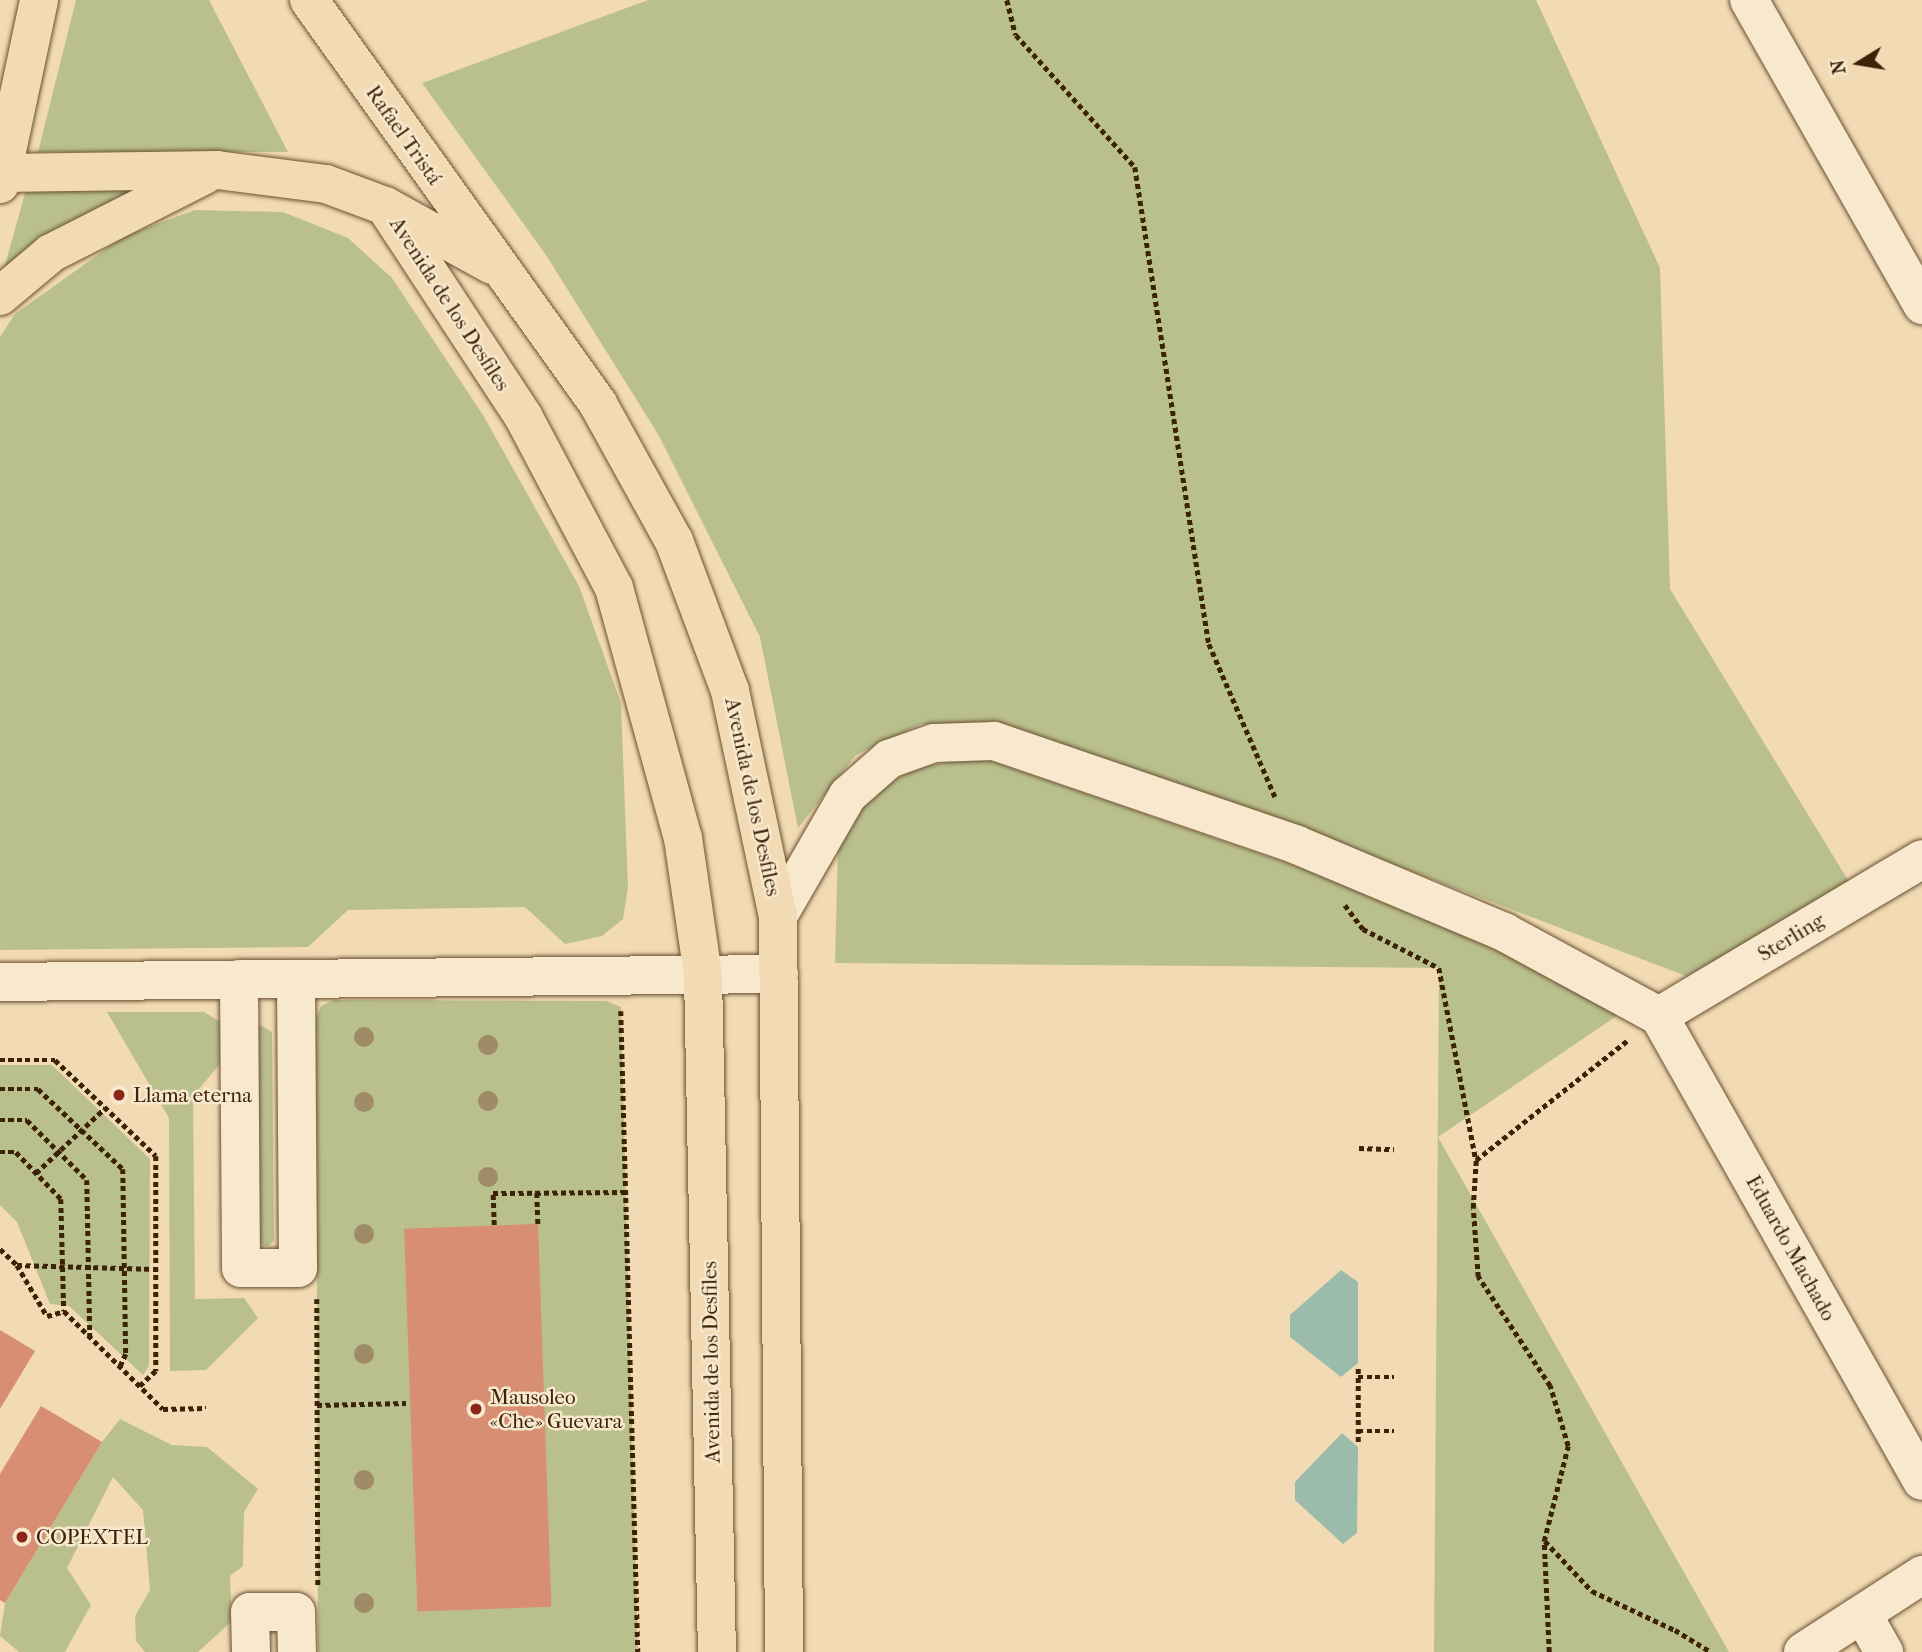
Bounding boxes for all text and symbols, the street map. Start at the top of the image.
north arrow [1824,28,1894,98]
text: N [1826,58,1851,76]
street label: Rafael Tristá [361,81,447,189]
street label: Avenida de los Desfiles [384,212,516,396]
street label: Avenida de los Desfiles [720,696,786,898]
street label: Sterling [1753,907,1829,967]
place label: Llama eterna [133,1082,252,1108]
marker: Llama eterna [111,1087,127,1103]
street label: Eduardo Machado [1741,1171,1841,1325]
street label: Avenida de los Desfiles [697,1261,725,1463]
place label: Mausoleo «Che» Guevara [490,1384,622,1434]
marker: Mausoleo «Che» Guevara [468,1401,484,1417]
place label: COPEXTEL [36,1524,148,1550]
marker: COPEXTEL [14,1529,30,1545]

